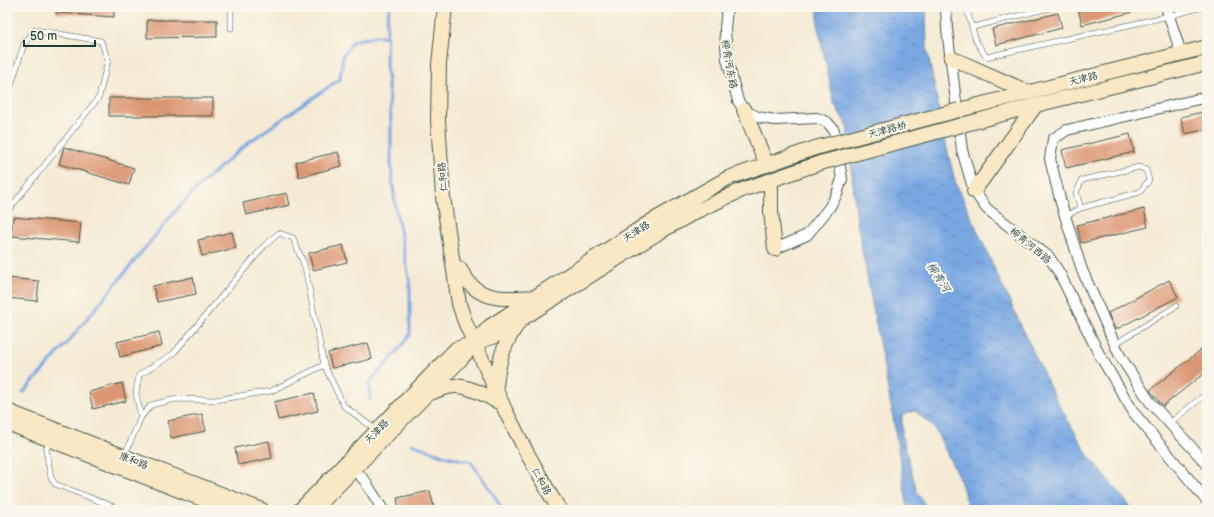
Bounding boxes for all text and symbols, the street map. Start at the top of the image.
scale bar [24,22,95,48]
text: 50 m [30,29,57,44]
street label: 柳青河东路 [719,39,739,90]
street label: 天津路 [1067,70,1099,88]
street label: 天津路桥 [866,119,908,141]
street label: 仁和路 [436,161,450,192]
street label: 天津路 [621,219,652,245]
street label: 柳青河西路 [1007,225,1053,266]
water label: 柳青河 [924,260,954,296]
street label: 天津路 [362,417,391,447]
street label: 康和路 [117,450,150,472]
street label: 仁和路 [529,465,554,498]

